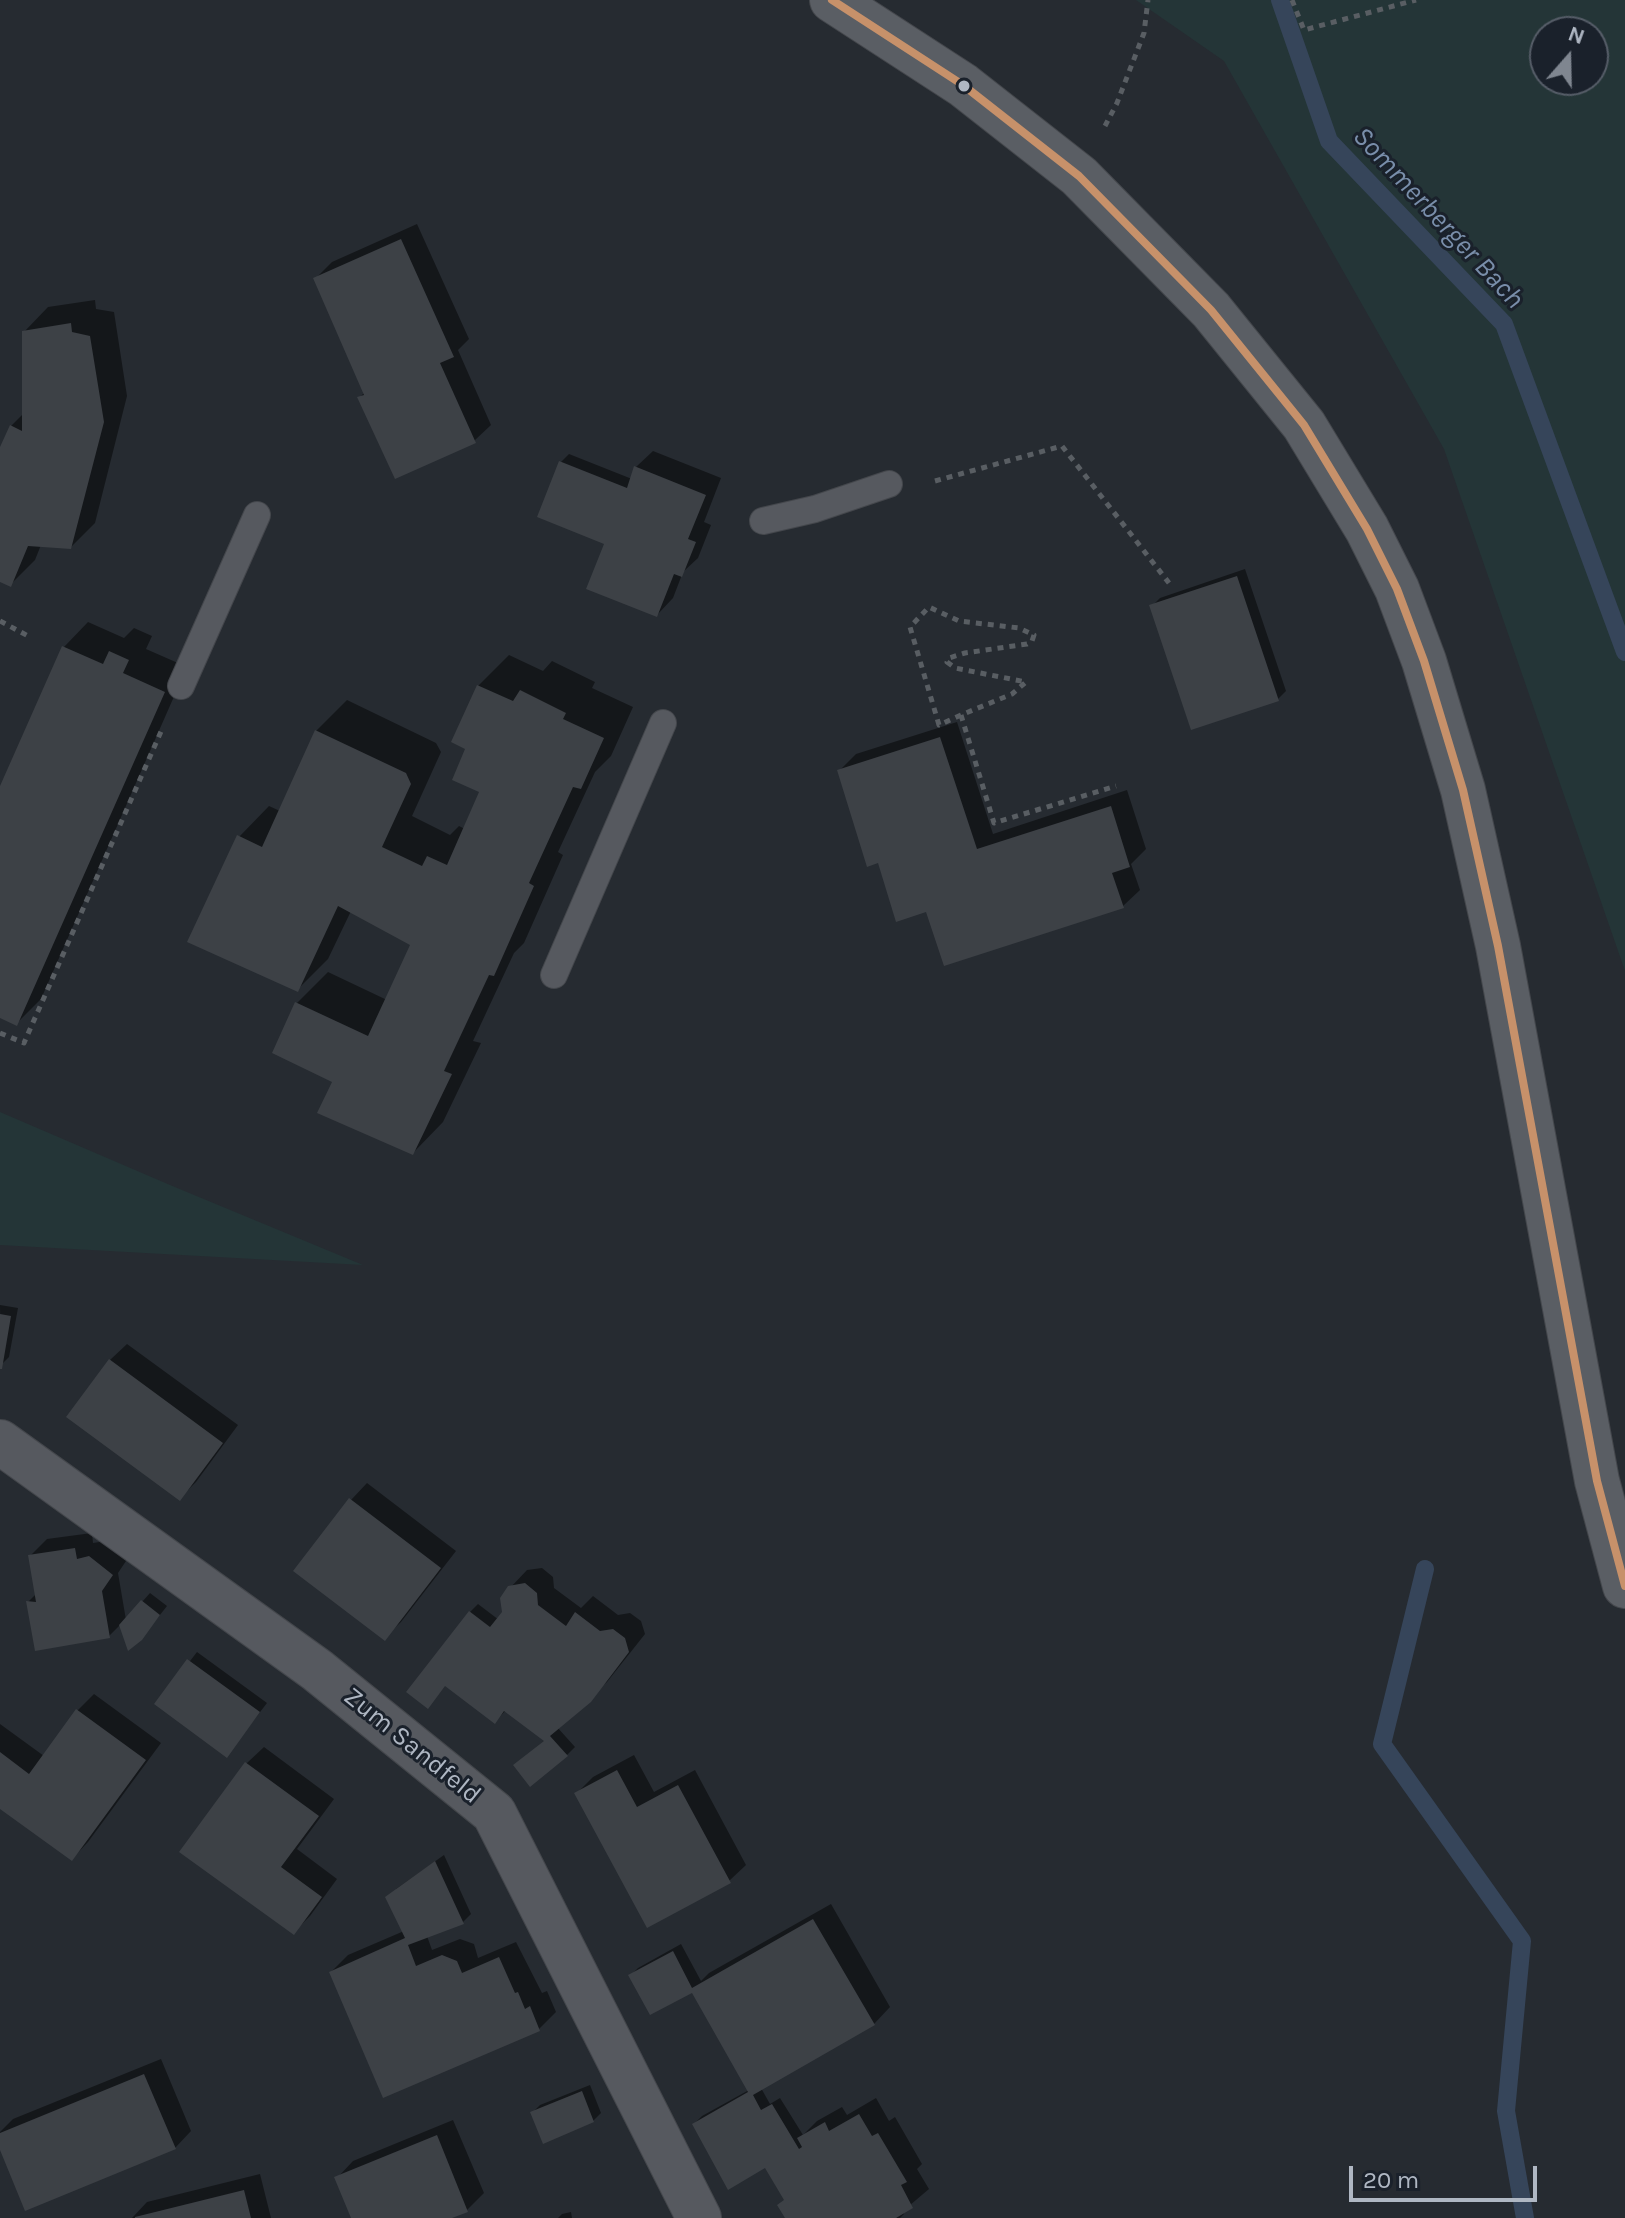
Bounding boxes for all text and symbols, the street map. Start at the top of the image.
north arrow [1529,16,1609,96]
text: N [1565,20,1588,50]
unlabelled marker [956,78,972,94]
water label: Sommerberger Bach [1345,120,1531,316]
street label: Zum Sandfeld [337,1681,487,1811]
scale bar [1353,2150,1541,2200]
text: 20 m [1363,2166,1419,2194]

